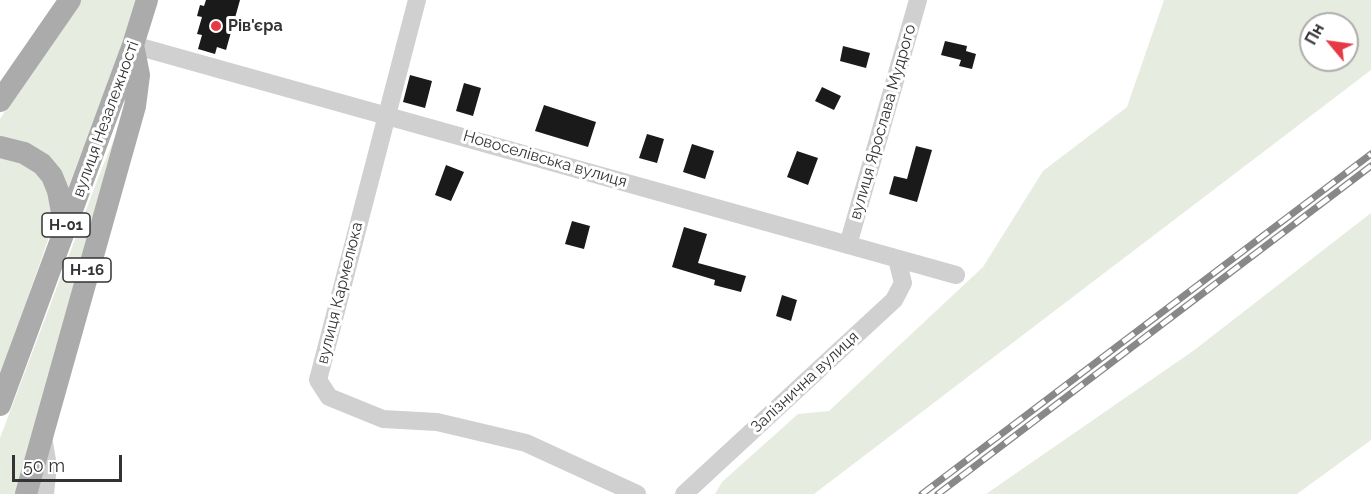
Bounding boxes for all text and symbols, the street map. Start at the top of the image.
north arrow [1299,12,1359,72]
place label: Рів'єра [228,16,283,36]
marker: Рів'єра [209,19,223,33]
text: Пн [1301,20,1328,48]
street label: вулиця Ярослава Мудрого [846,22,920,222]
street label: вулиця Незалежності [69,38,143,200]
street label: Новоселівська вулиця [461,126,629,192]
road number: Н-01 [42,213,90,237]
street label: вулиця Кармелюка [313,220,367,366]
road number: Н-16 [63,258,111,282]
street label: Залізнична вулиця [747,327,863,437]
scale bar [15,443,124,481]
text: 50 m [23,455,65,476]

